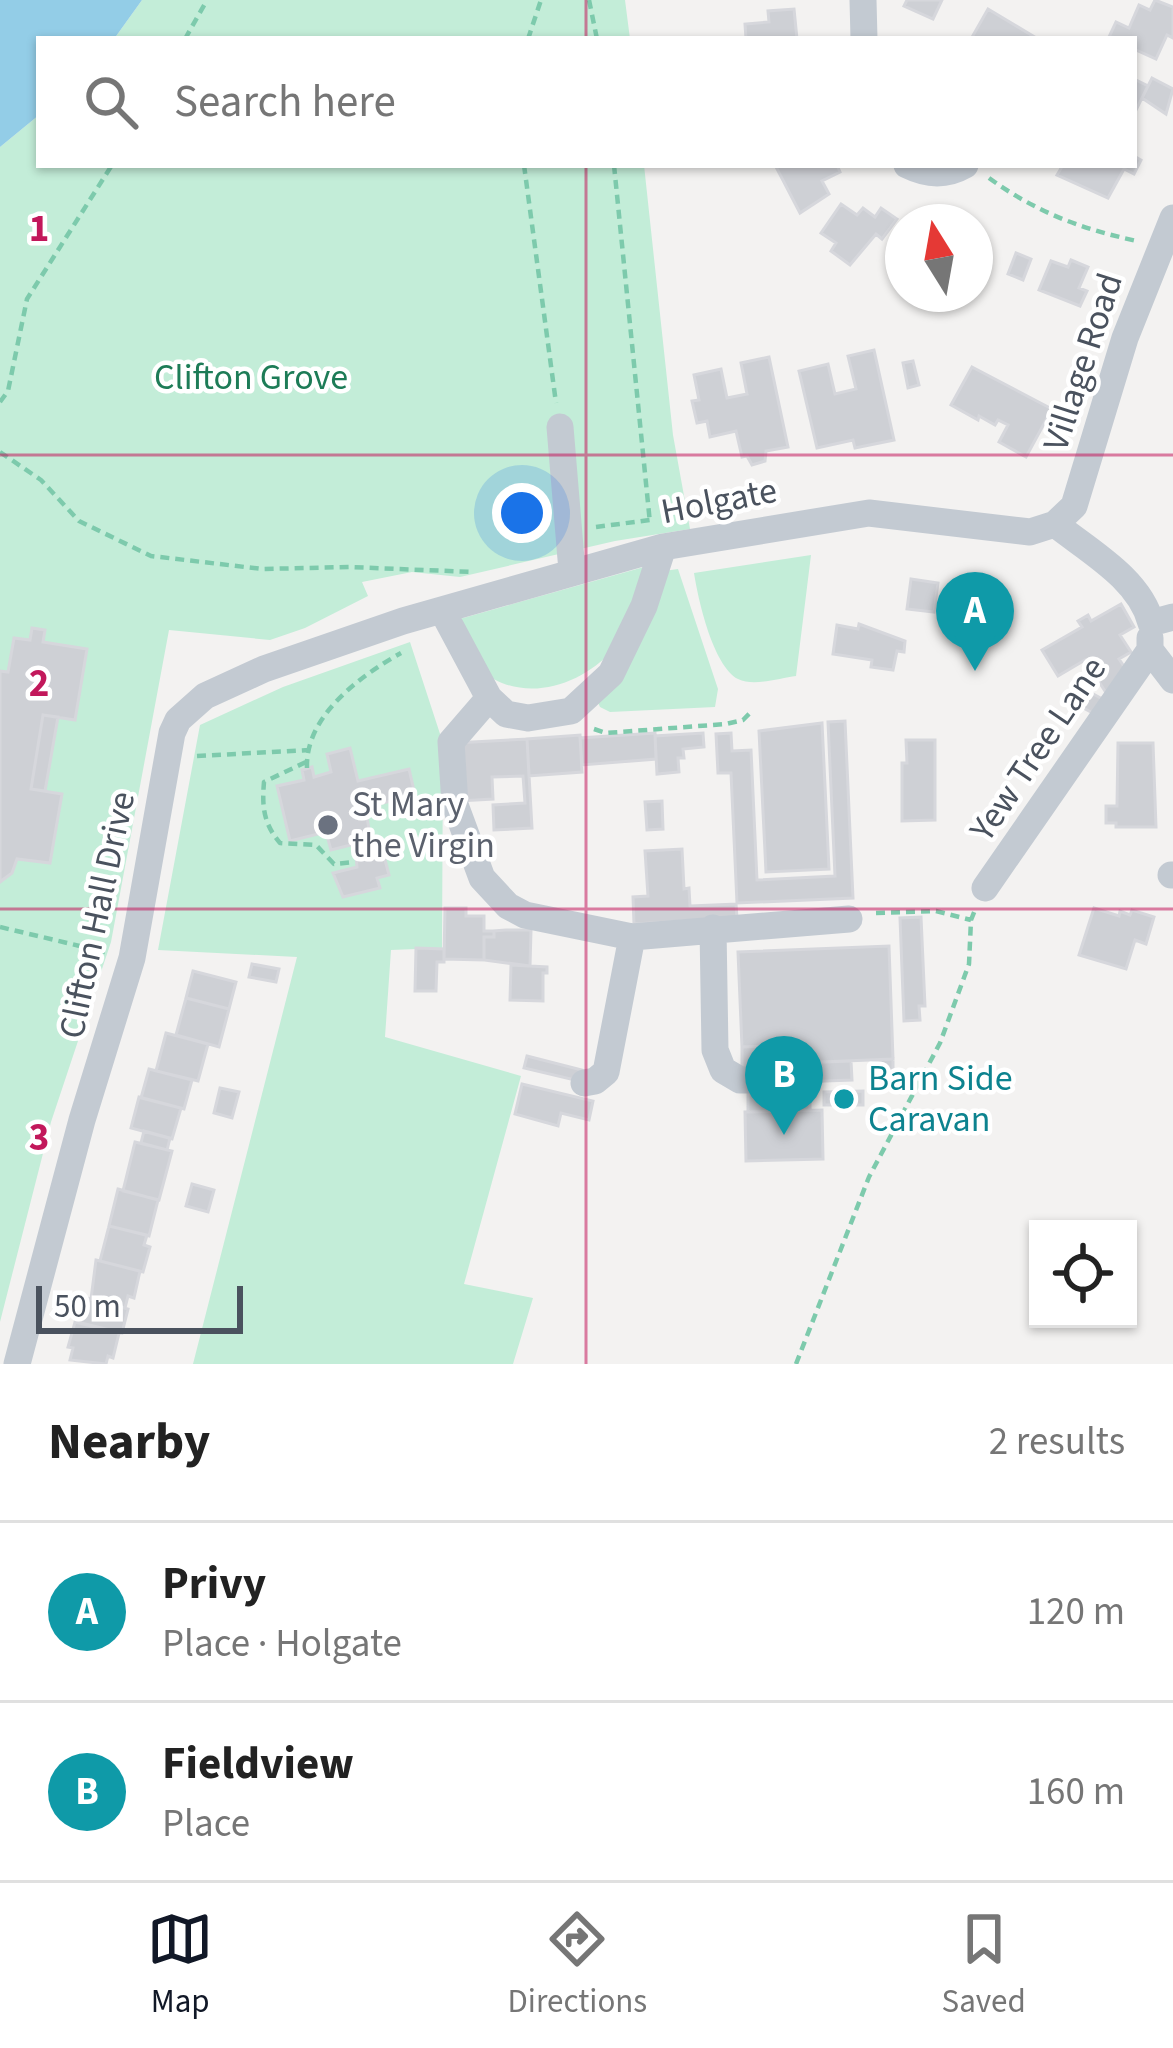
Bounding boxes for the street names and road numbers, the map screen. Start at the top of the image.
street label: Village Road [1030,267,1136,457]
street label: Holgate [657,465,781,537]
street label: Yew Tree Lane [957,647,1119,852]
street label: Clifton Hall Drive [46,787,148,1043]

